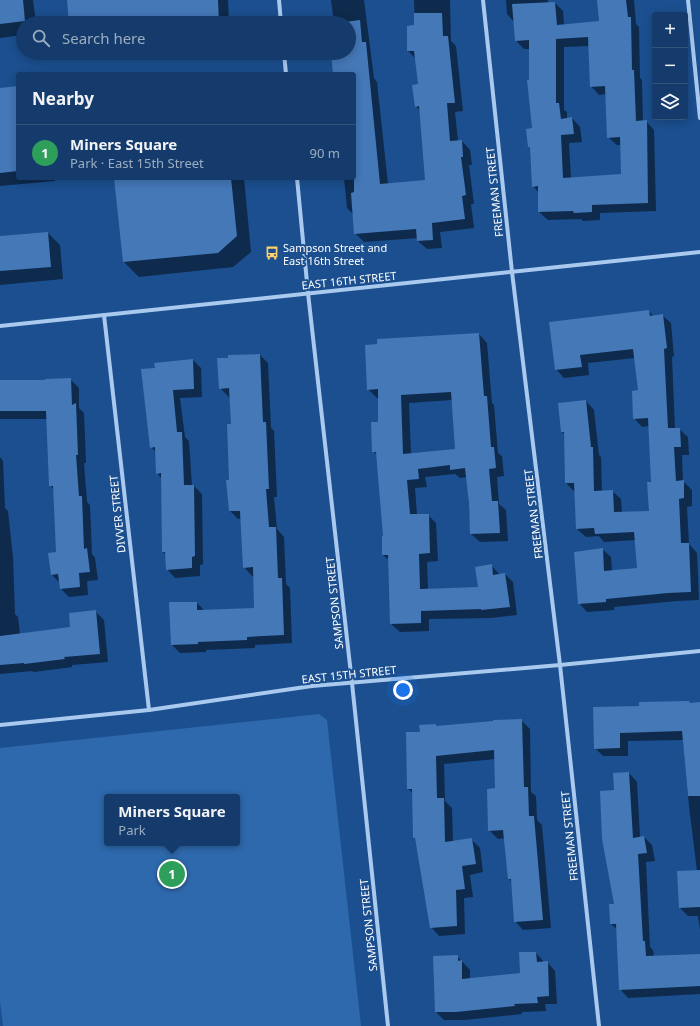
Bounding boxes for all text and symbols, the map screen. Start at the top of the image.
map controls [652,12,688,120]
button: + [652,12,688,48]
search box [16,16,356,60]
icon: search [30,27,52,49]
text: Search here [62,28,145,48]
button: − [652,48,688,84]
button: layers [652,84,688,120]
text: Nearby [32,87,94,110]
text: Miners Square [70,134,177,154]
text: 1 [41,144,49,162]
text: 90 m [310,144,340,162]
street label: FREEMAN STREET [482,146,506,238]
text: Park · East 15th Street [70,154,204,172]
place label: Sampson Street and East 16th Street [283,240,387,268]
bus stop icon: Sampson Street and East 16th Street [264,245,280,261]
street label: EAST 16TH STREET [301,268,397,292]
street label: FREEMAN STREET [520,468,546,560]
street label: DIVVER STREET [105,474,129,554]
street label: SAMPSON STREET [322,556,346,650]
street label: EAST 15TH STREET [301,662,397,686]
your location [393,680,413,700]
street label: FREEMAN STREET [557,790,581,882]
popup [104,794,240,846]
text: Miners Square [118,801,226,821]
text: Park [118,821,146,839]
pin: 1 [159,859,185,889]
street label: SAMPSON STREET [356,878,380,972]

